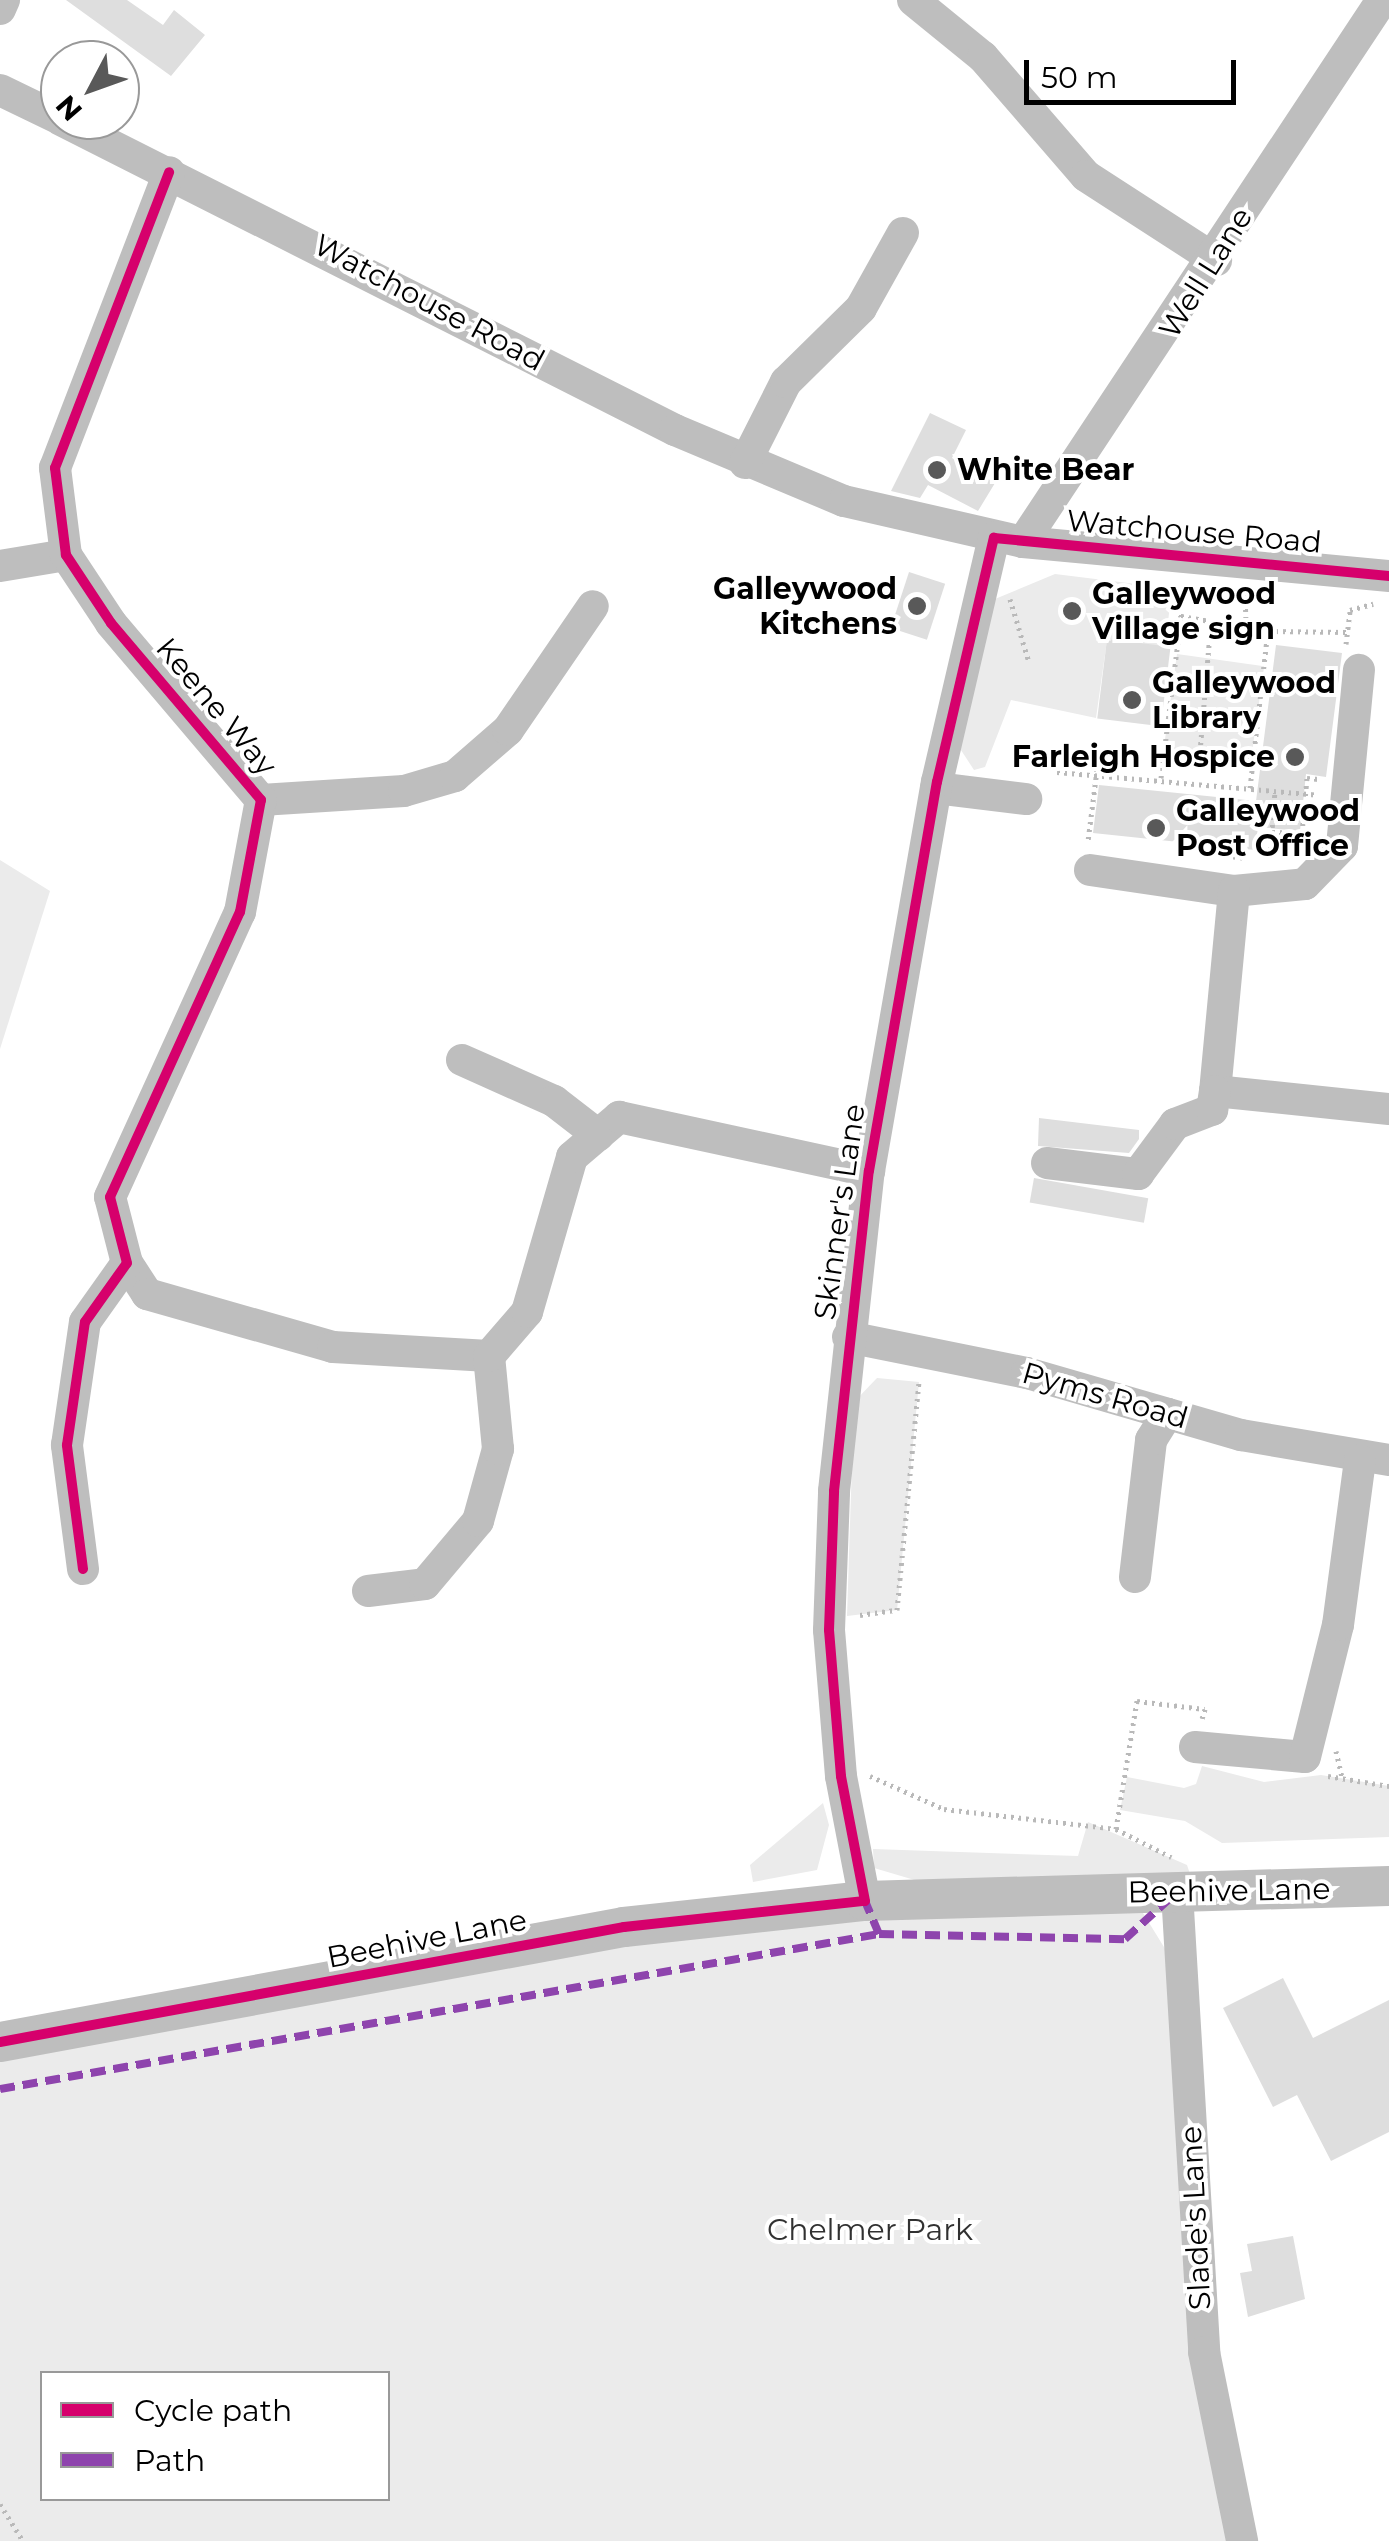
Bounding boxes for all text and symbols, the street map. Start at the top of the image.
north arrow [40,40,140,140]
scale bar [1029,40,1242,102]
text: 50 m [1041,59,1118,96]
text: N [49,89,89,128]
street label: Well Lane [1152,201,1260,345]
street label: Watchouse Road [308,227,550,379]
place label: White Bear [957,452,1134,488]
marker: White Bear [926,459,948,481]
street label: Watchouse Road [1065,503,1323,561]
place label: Galleywood Kitchens [713,571,897,642]
place label: Galleywood Village sign [1092,576,1276,646]
marker: Galleywood Kitchens [906,595,928,617]
marker: Galleywood Village sign [1061,600,1083,622]
street label: Keene Way [148,631,284,783]
place label: Galleywood Library [1152,665,1336,736]
marker: Galleywood Library [1121,689,1143,711]
place label: Farleigh Hospice [1012,739,1275,775]
marker: Farleigh Hospice [1284,746,1306,768]
place label: Galleywood Post Office [1176,793,1360,864]
marker: Galleywood Post Office [1145,817,1167,839]
street label: Skinner's Lane [807,1102,873,1322]
street label: Pyms Road [1018,1355,1192,1437]
street label: Beehive Lane [1127,1871,1331,1911]
street label: Beehive Lane [324,1902,530,1976]
street label: Slade's Lane [1173,2125,1219,2311]
park label: Chelmer Park [767,2212,973,2248]
legend [40,2371,390,2501]
text: Cycle path [134,2392,292,2429]
text: Path [134,2442,205,2479]

